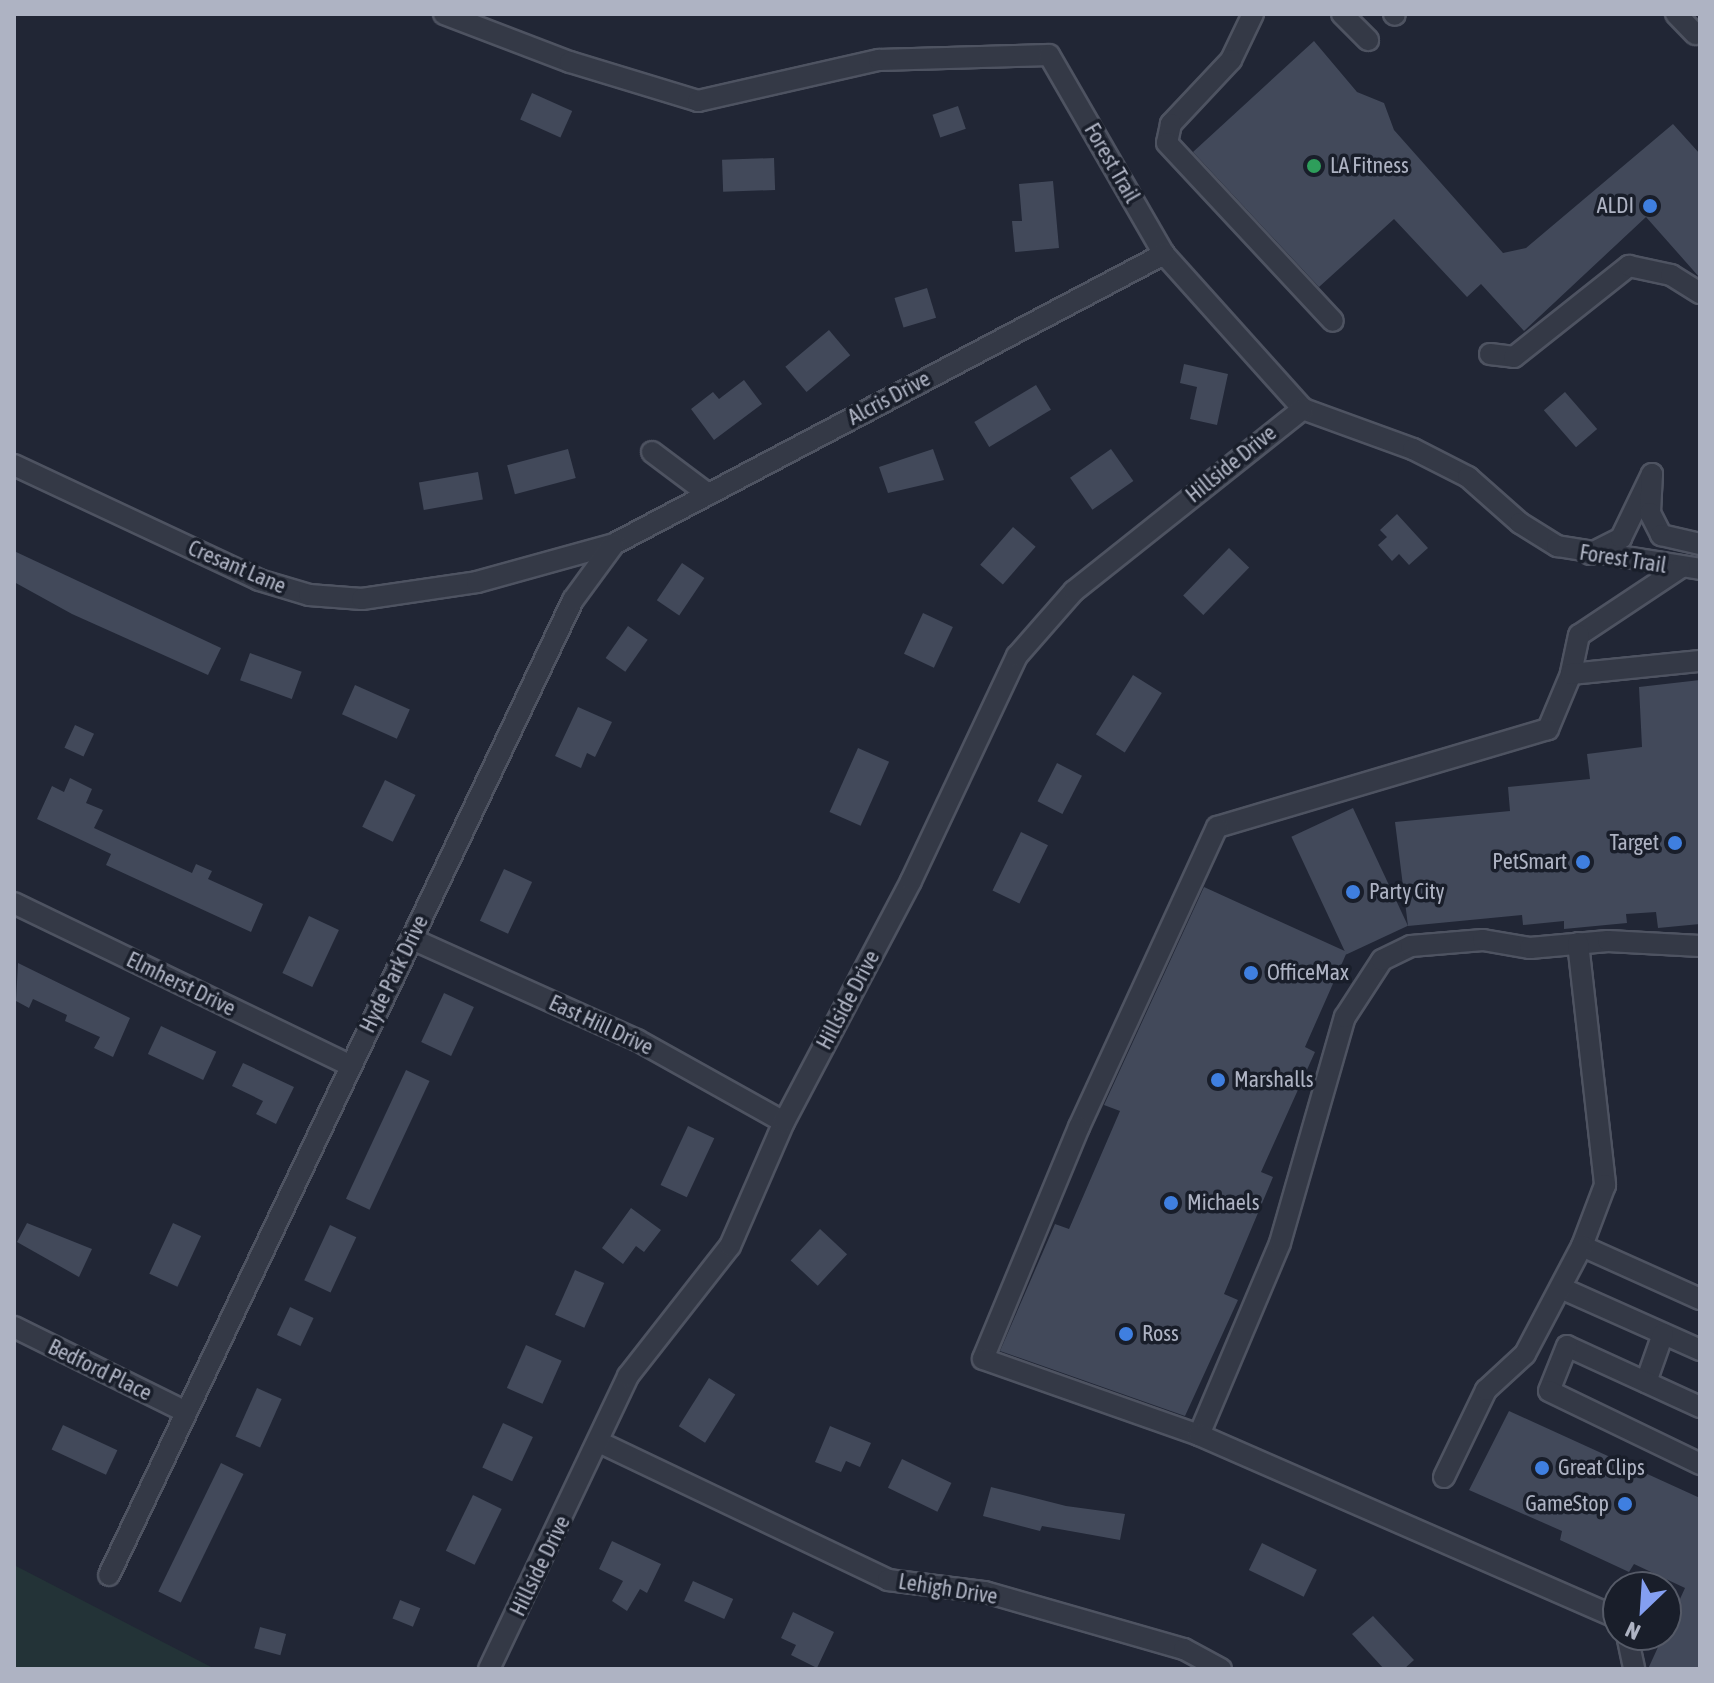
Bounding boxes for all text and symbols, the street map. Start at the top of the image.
street label: Forest Trail [1079,118,1145,208]
place label: LA Fitness [1330,153,1409,179]
marker: LA Fitness [1305,157,1323,175]
place label: ALDI [1597,193,1634,219]
marker: ALDI [1641,197,1659,215]
street label: Alcris Drive [843,365,935,431]
street label: Hillside Drive [1181,420,1281,508]
street label: Cresant Lane [184,535,290,599]
street label: Forest Trail [1578,539,1668,579]
place label: Target [1609,830,1659,856]
marker: Target [1666,834,1684,852]
place label: PetSmart [1492,849,1567,875]
marker: PetSmart [1574,853,1592,871]
place label: Party City [1369,879,1445,905]
marker: Party City [1344,883,1362,901]
street label: Hyde Park Drive [354,911,434,1037]
street label: Elmherst Drive [122,946,240,1022]
street label: Hillside Drive [811,946,885,1054]
place label: OfficeMax [1267,960,1349,986]
marker: OfficeMax [1242,964,1260,982]
street label: East Hill Drive [545,989,657,1061]
place label: Marshalls [1234,1067,1314,1093]
marker: Marshalls [1209,1071,1227,1089]
place label: Michaels [1187,1190,1259,1216]
marker: Michaels [1162,1194,1180,1212]
place label: Ross [1142,1321,1179,1347]
marker: Ross [1117,1325,1135,1343]
street label: Bedford Place [44,1334,156,1406]
place label: Great Clips [1558,1455,1645,1481]
marker: Great Clips [1533,1459,1551,1477]
place label: GameStop [1525,1491,1609,1517]
marker: GameStop [1616,1495,1634,1513]
street label: Hillside Drive [504,1511,576,1621]
street label: Lehigh Drive [897,1568,999,1610]
north arrow [1602,1571,1682,1651]
text: N [1621,1616,1644,1645]

